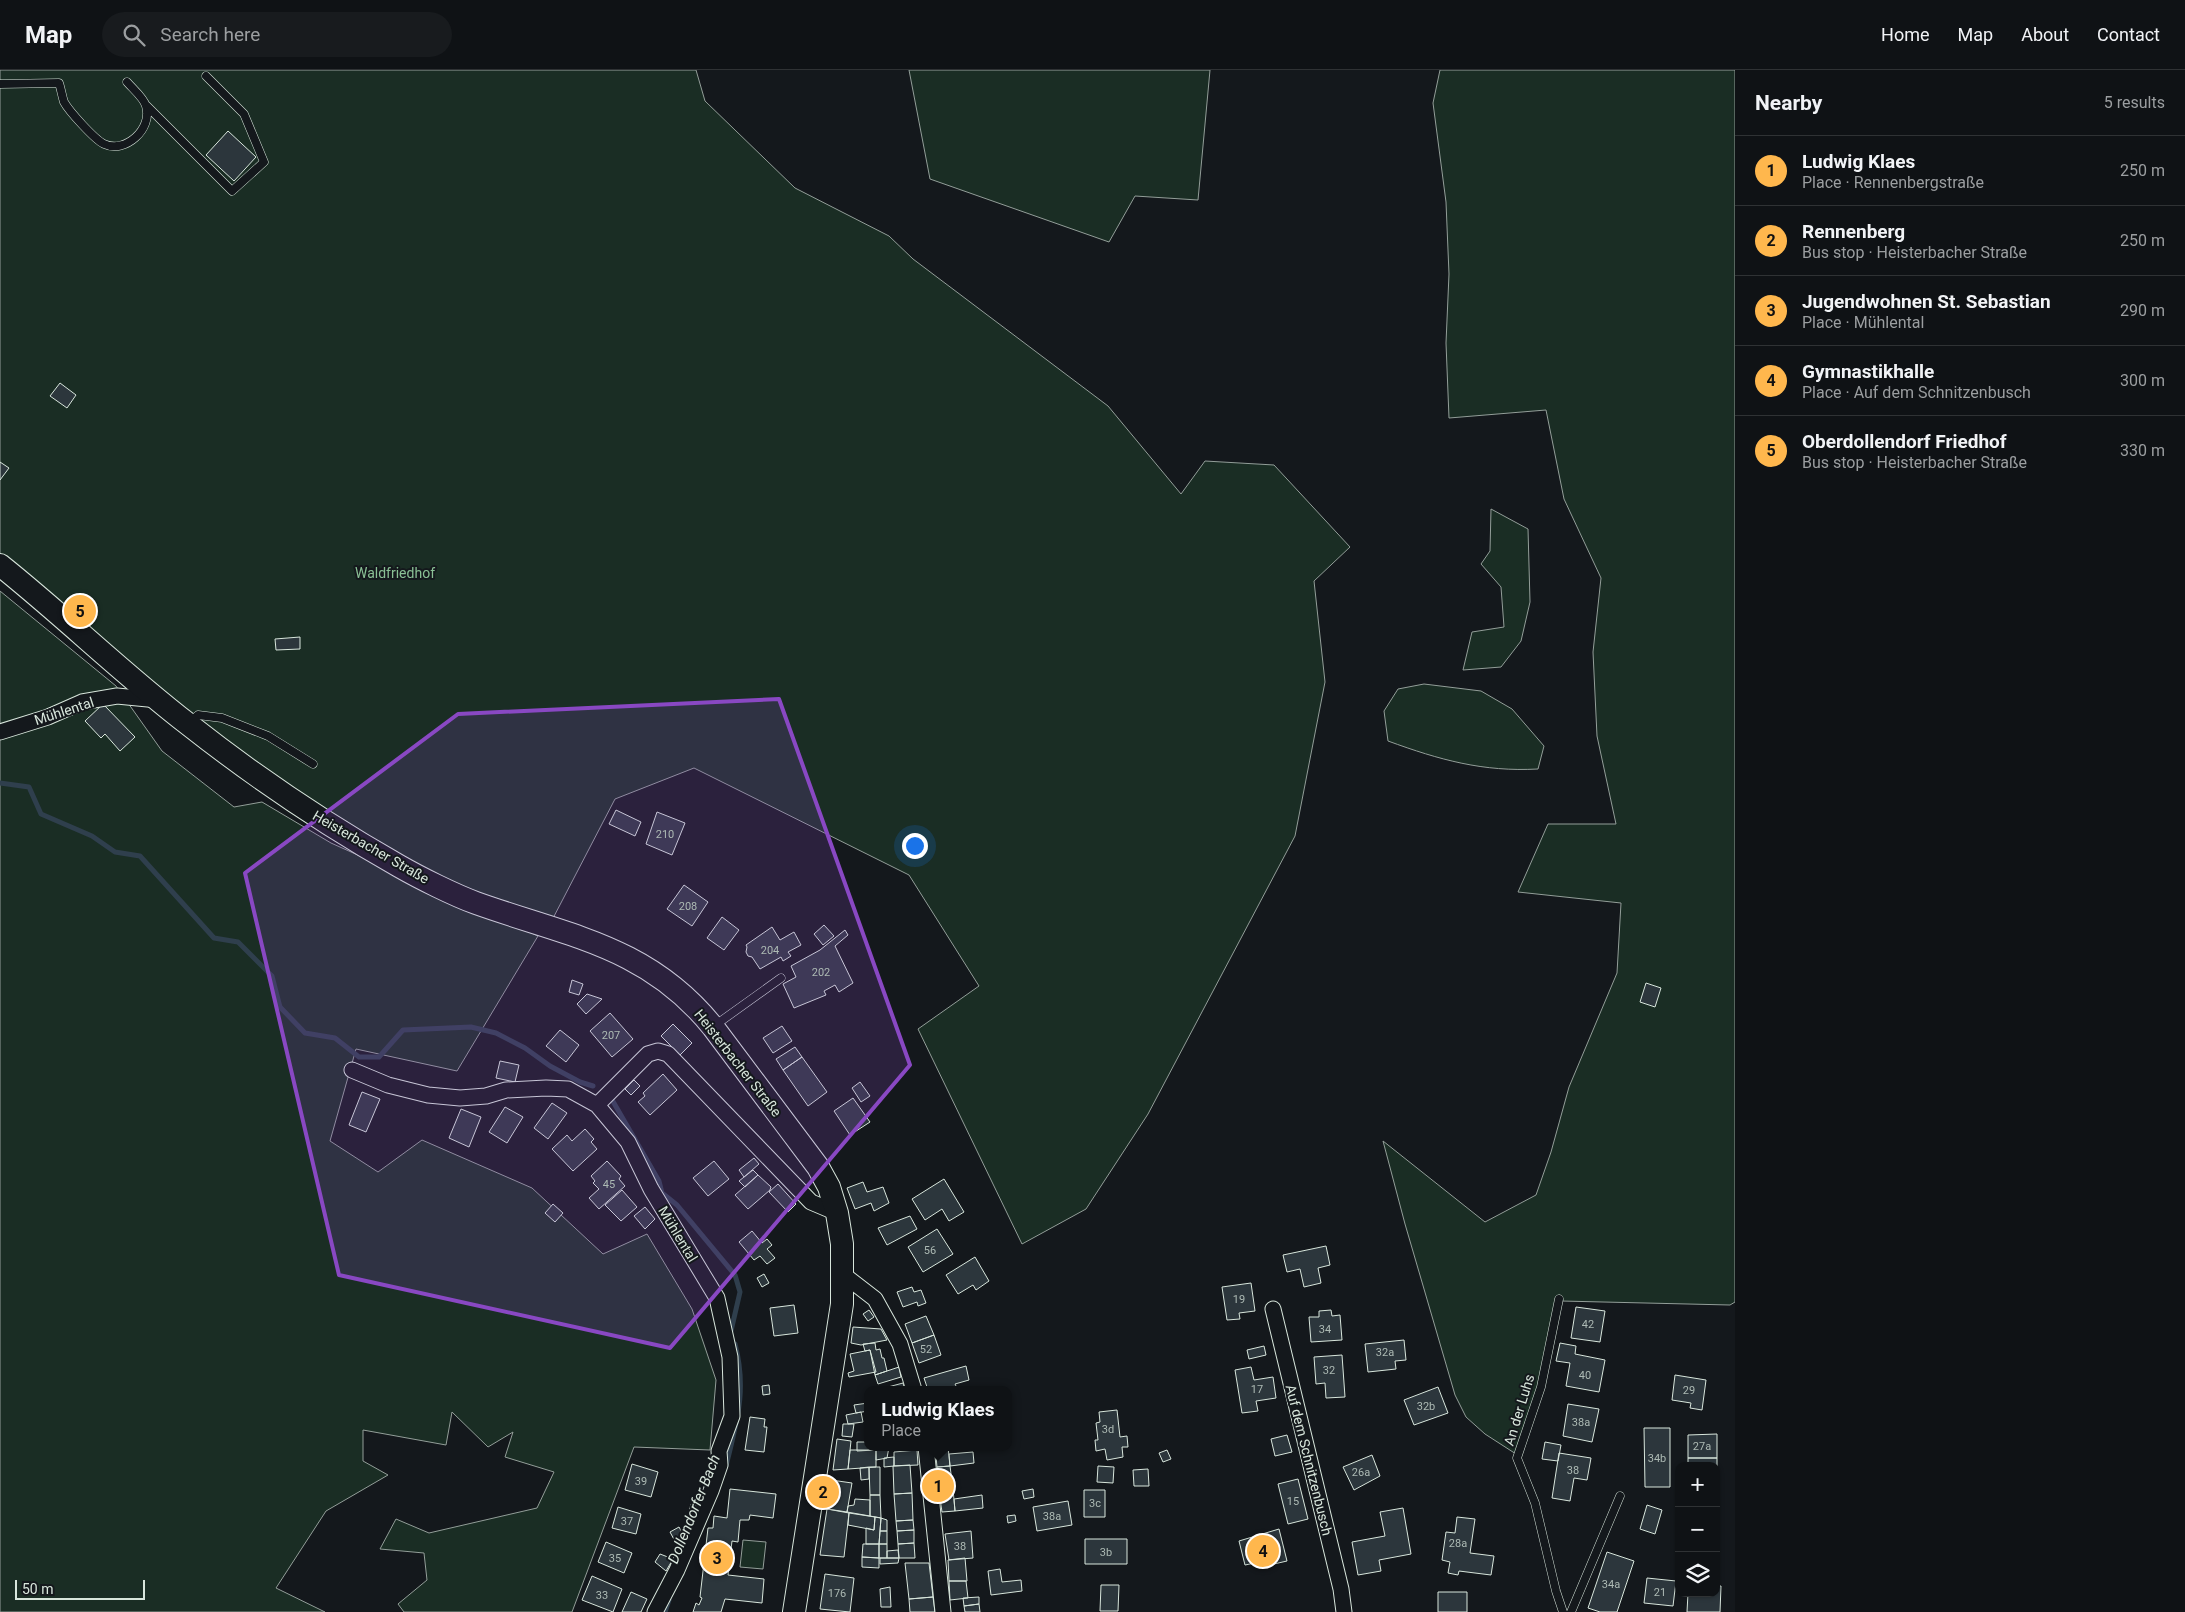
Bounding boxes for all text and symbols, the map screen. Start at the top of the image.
search box [102,12,452,57]
text: Map [25,21,72,49]
icon: search [120,21,148,49]
text: Search here [160,23,260,46]
text: Home [1881,24,1930,45]
text: Map [1958,24,1993,45]
text: About [2021,24,2069,45]
text: Contact [2097,24,2160,45]
text: Nearby [1755,91,1822,115]
text: 5 results [2104,93,2165,112]
text: Ludwig Klaes [1802,150,1915,173]
text: 1 [1766,161,1776,180]
text: 250 m [2120,161,2165,180]
text: Place · Rennenbergstraße [1802,173,1984,192]
text: Rennenberg [1802,220,1905,243]
text: 2 [1766,231,1776,250]
text: 250 m [2120,231,2165,250]
text: Bus stop · Heisterbacher Straße [1802,243,2027,262]
text: Jugendwohnen St. Sebastian [1802,290,2051,313]
text: 3 [1766,301,1776,320]
text: 290 m [2120,301,2165,320]
text: Place · Mühlental [1802,313,1924,332]
text: Gymnastikhalle [1802,360,1934,383]
text: 4 [1766,371,1776,390]
text: 300 m [2120,371,2165,390]
text: Place · Auf dem Schnitzenbusch [1802,383,2031,402]
text: Oberdollendorf Friedhof [1802,430,2007,453]
text: 5 [1766,441,1776,460]
text: 330 m [2120,441,2165,460]
text: Bus stop · Heisterbacher Straße [1802,453,2027,472]
park label: Waldfriedhof [355,565,435,581]
pin: 5 [64,592,96,630]
street label: Mühlental [32,694,96,728]
street label: Heisterbacher Straße [310,807,432,887]
house number: 210 [656,828,674,841]
your location [902,833,928,859]
house number: 208 [679,900,697,913]
house number: 204 [761,944,779,957]
house number: 202 [812,966,830,979]
street label: Heisterbacher Straße [691,1006,785,1120]
house number: 207 [602,1029,620,1042]
house number: 45 [603,1178,615,1191]
street label: Mühlental [655,1203,701,1265]
house number: 56 [924,1244,936,1257]
house number: 19 [1233,1293,1245,1306]
house number: 42 [1582,1318,1594,1331]
house number: 34 [1319,1323,1331,1336]
house number: 52 [920,1343,932,1356]
house number: 32a [1376,1346,1394,1359]
house number: 32 [1323,1364,1335,1377]
house number: 40 [1579,1369,1591,1382]
street label: An der Luhs [1501,1372,1537,1448]
house number: 17 [1251,1383,1263,1396]
street label: Auf dem Schnitzenbusch [1282,1383,1336,1537]
house number: 29 [1683,1384,1695,1397]
popup [864,1386,1012,1451]
text: Ludwig Klaes [881,1398,995,1421]
house number: 32b [1417,1400,1435,1413]
house number: 38a [1572,1416,1590,1429]
text: Place [881,1421,921,1440]
house number: 3d [1102,1423,1114,1436]
house number: 27a [1693,1440,1711,1453]
water label: Dollendorfer Bach [664,1452,724,1566]
house number: 34b [1648,1452,1666,1465]
map controls [1675,1462,1720,1597]
button: + [1675,1462,1720,1507]
house number: 38 [1567,1464,1579,1477]
house number: 26a [1352,1466,1370,1479]
pin: 1 [922,1467,954,1505]
pin: 2 [807,1473,839,1511]
house number: 39 [635,1475,647,1488]
house number: 15 [1287,1495,1299,1508]
house number: 3c [1089,1497,1101,1510]
button: − [1675,1507,1720,1552]
house number: 38a [1043,1510,1061,1523]
house number: 37 [621,1515,633,1528]
pin: 4 [1247,1532,1279,1570]
house number: 28a [1449,1537,1467,1550]
pin: 3 [701,1539,733,1577]
house number: 38 [954,1540,966,1553]
house number: 3b [1100,1546,1112,1559]
house number: 35 [609,1552,621,1565]
button: layers [1675,1552,1720,1597]
scale bar [15,1577,145,1600]
house number: 34a [1602,1578,1620,1591]
text: 50 m [22,1581,54,1597]
house number: 21 [1654,1586,1666,1599]
house number: 176 [828,1587,846,1600]
house number: 33 [596,1589,608,1602]

